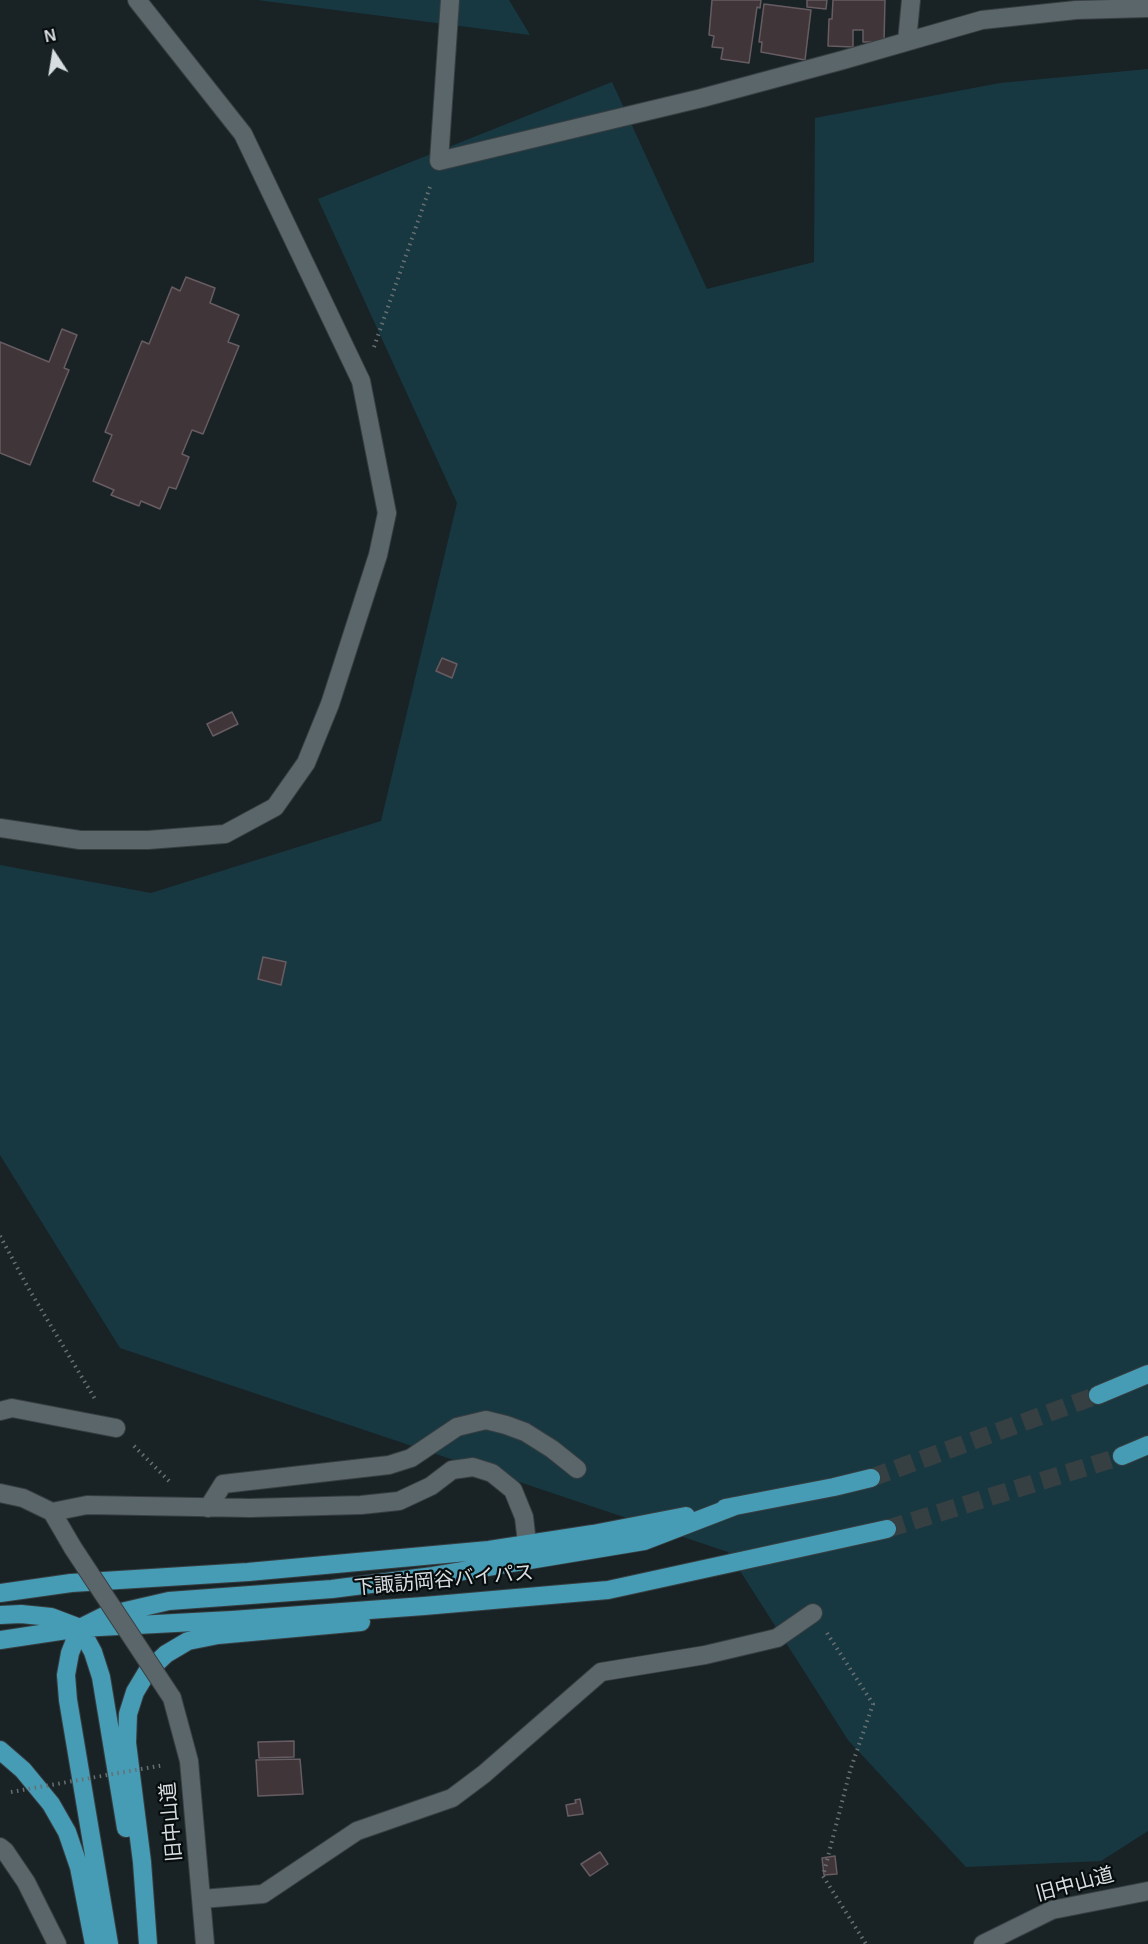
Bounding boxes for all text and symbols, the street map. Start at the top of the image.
north arrow [24,24,84,84]
text: N [43,26,58,45]
street label: 下諏訪岡谷バイパス [353,1561,535,1601]
street label: 旧中山道 [157,1781,187,1863]
street label: 旧中山道 [1033,1863,1117,1907]

